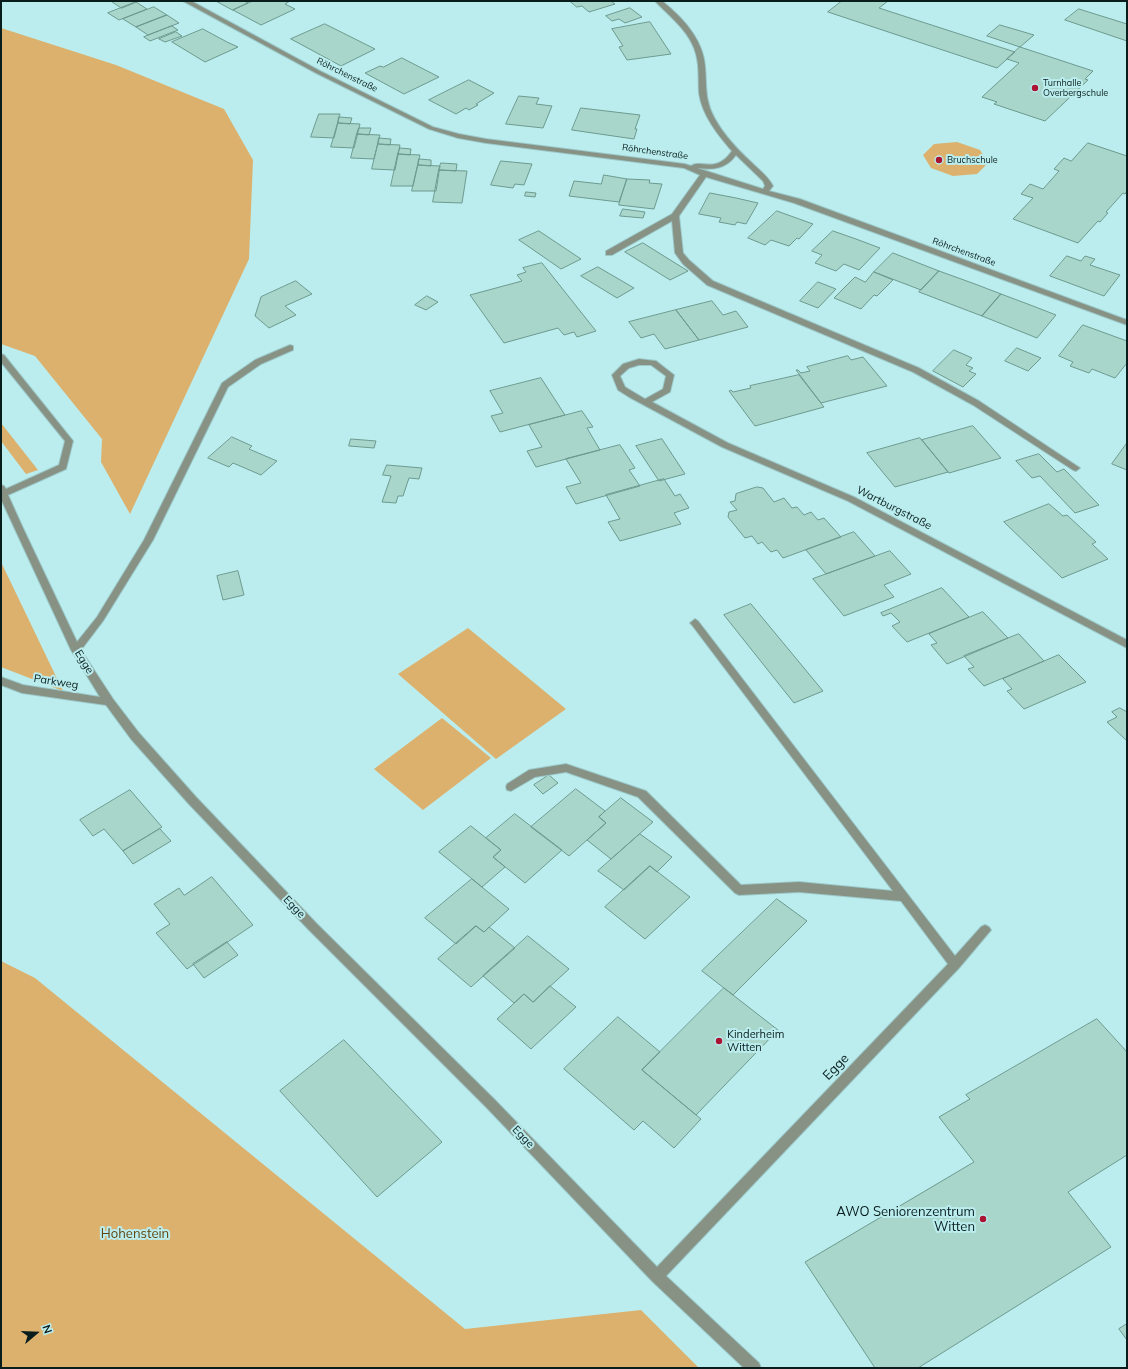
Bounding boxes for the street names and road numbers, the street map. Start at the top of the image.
street label: Röhrchenstraße [315,56,379,94]
street label: Röhrchenstraße [621,142,689,162]
street label: Röhrchenstraße [931,236,997,268]
street label: Wartburgstraße [854,483,934,533]
street label: Egge [72,648,96,676]
street label: Parkweg [33,672,79,692]
street label: Egge [280,893,308,921]
street label: Egge [820,1051,852,1083]
street label: Egge [509,1123,537,1151]

